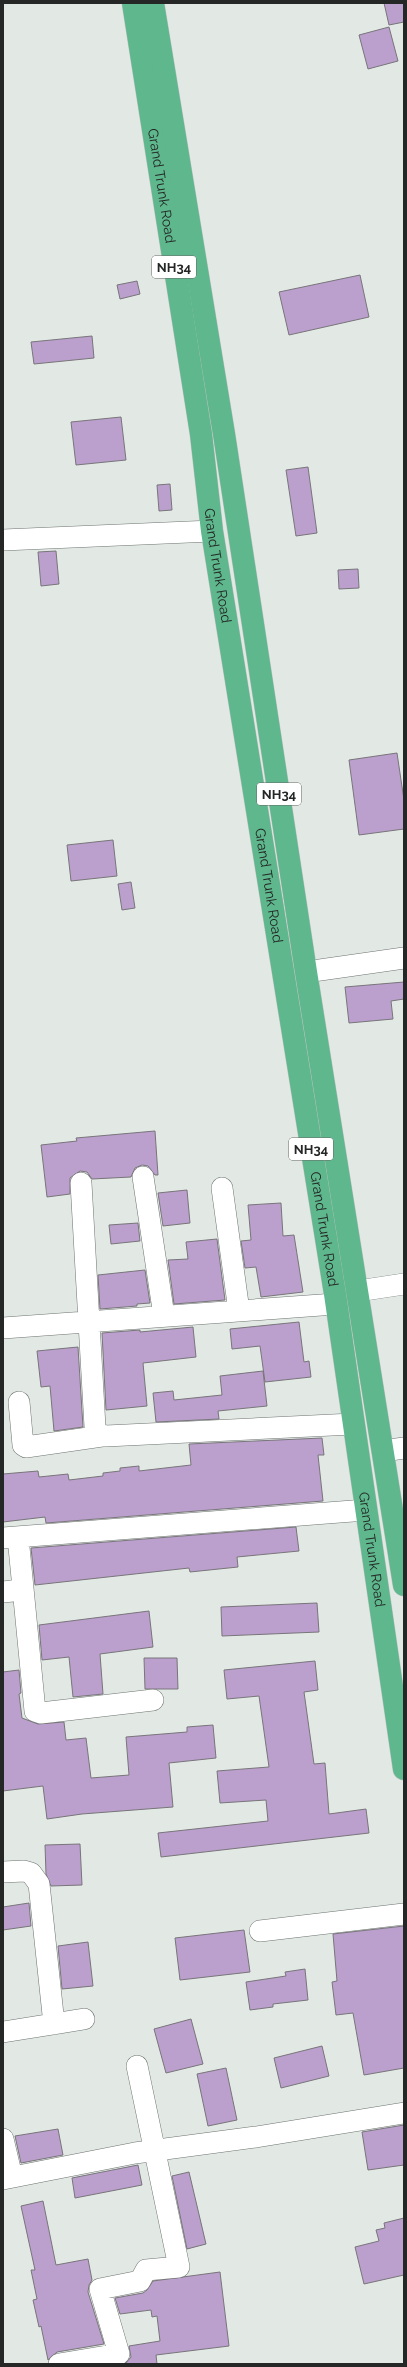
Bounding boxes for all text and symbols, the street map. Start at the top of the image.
street label: Grand Trunk Road [145,127,179,244]
road number: NH34 [152,256,196,278]
street label: Grand Trunk Road [201,507,235,624]
road number: NH34 [257,783,301,805]
street label: Grand Trunk Road [252,827,286,944]
road number: NH34 [289,1138,333,1160]
street label: Grand Trunk Road [307,1171,342,1288]
street label: Grand Trunk Road [356,1491,388,1608]

